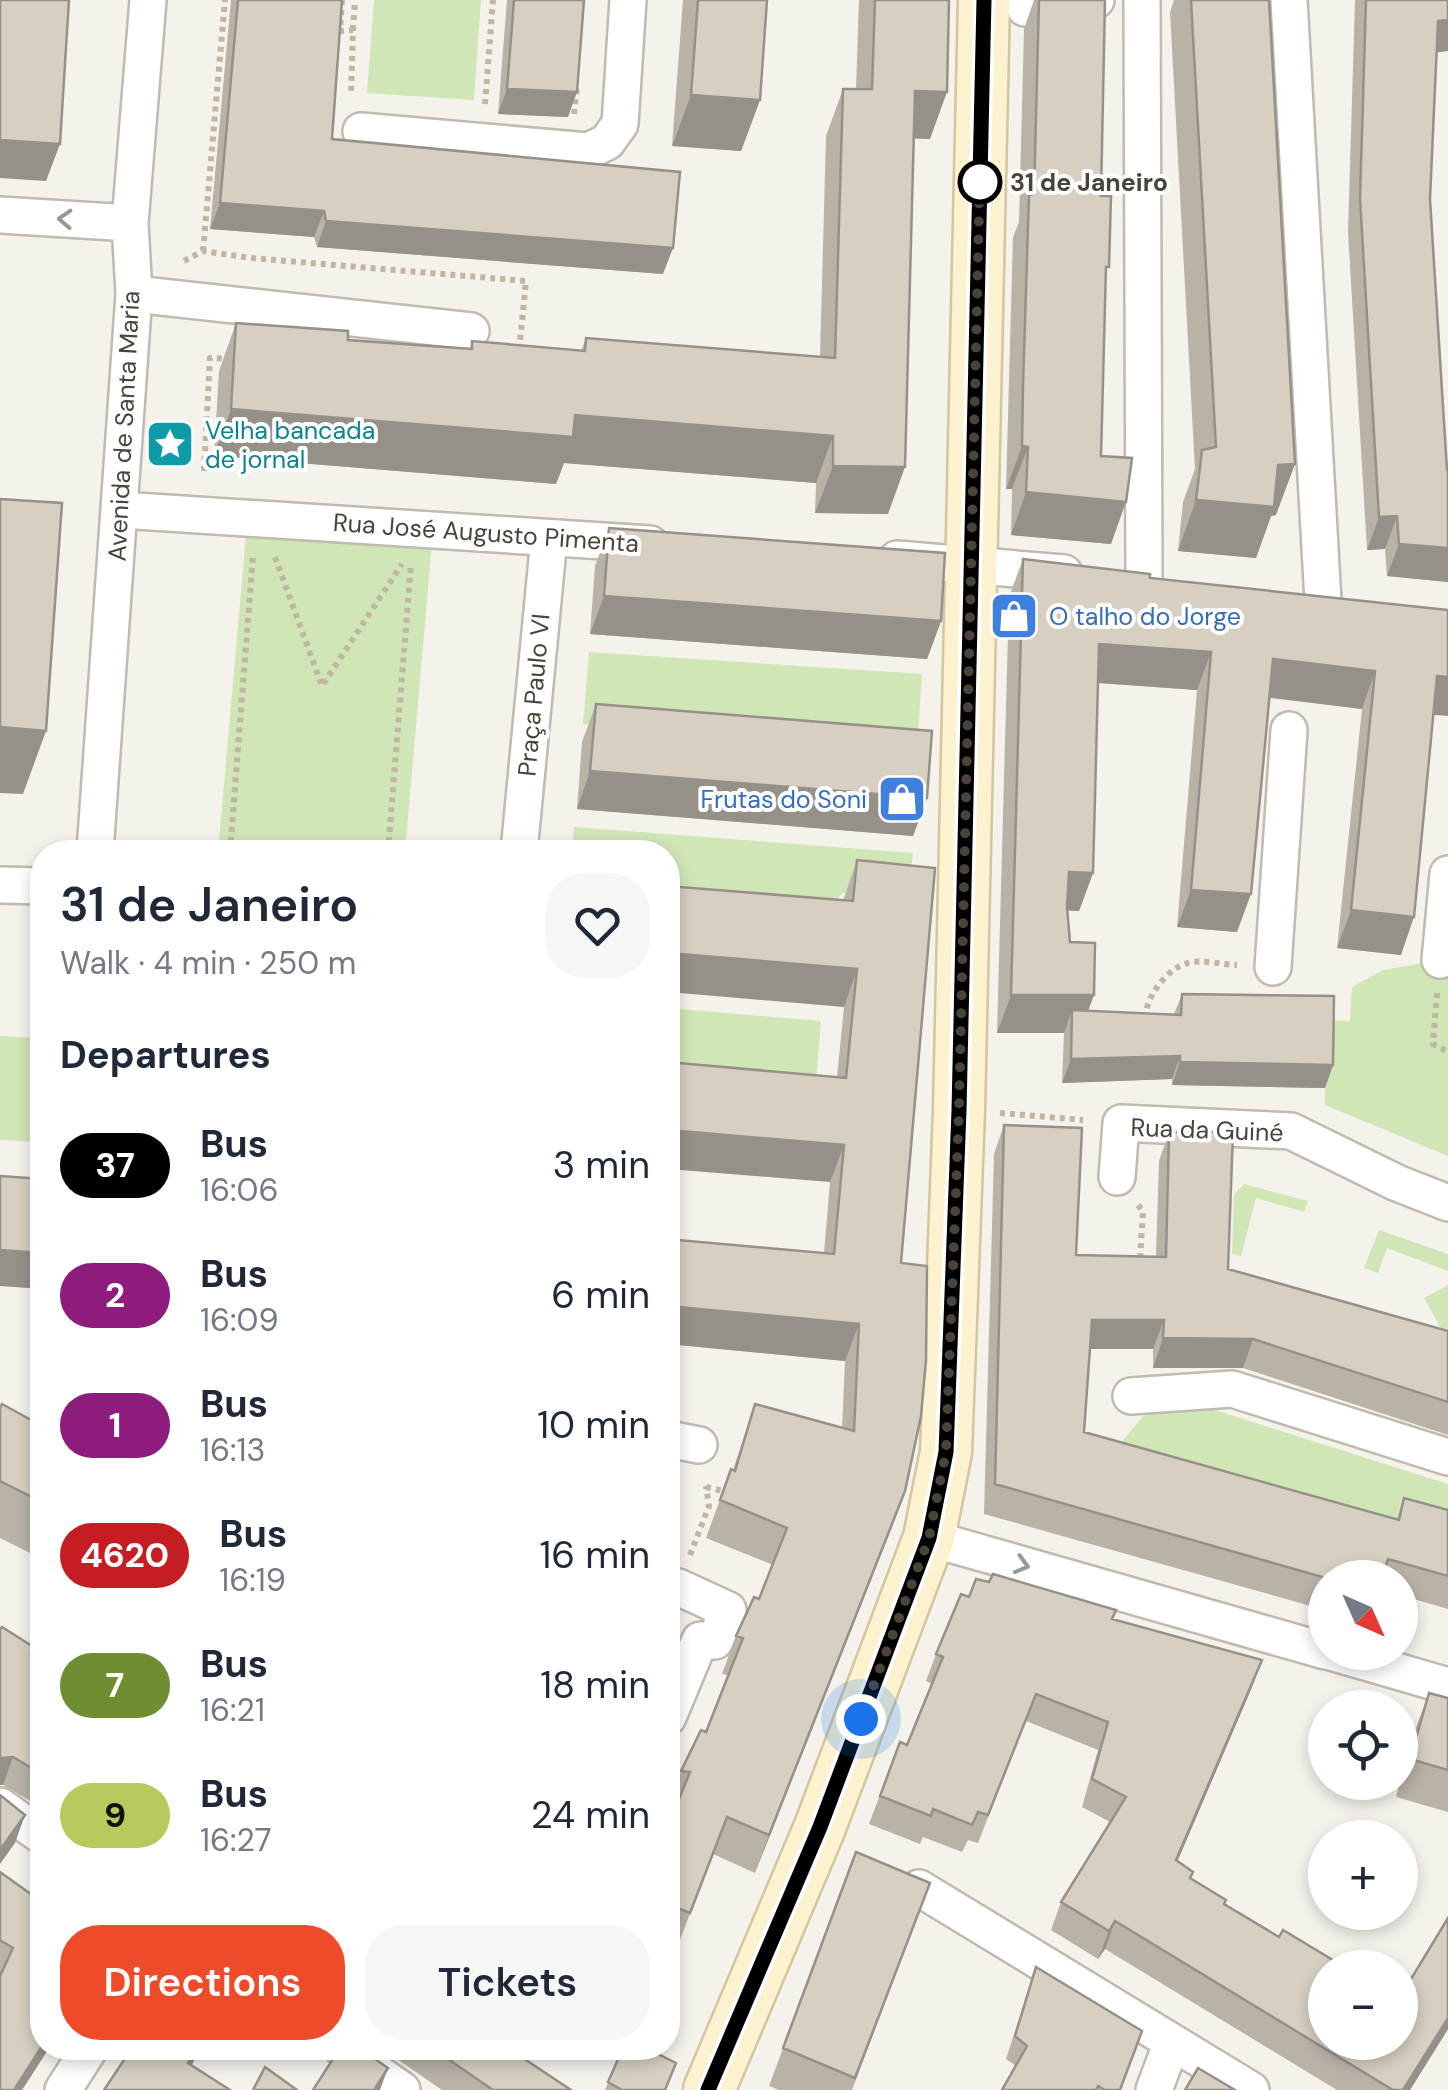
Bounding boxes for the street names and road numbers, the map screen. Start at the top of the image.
street label: Avenida de Santa Maria [100,290,148,562]
street label: Rua José Augusto Pimenta [332,506,640,560]
street label: Praça Paulo VI [510,612,558,778]
street label: Rua da Guiné [1130,1111,1284,1149]

